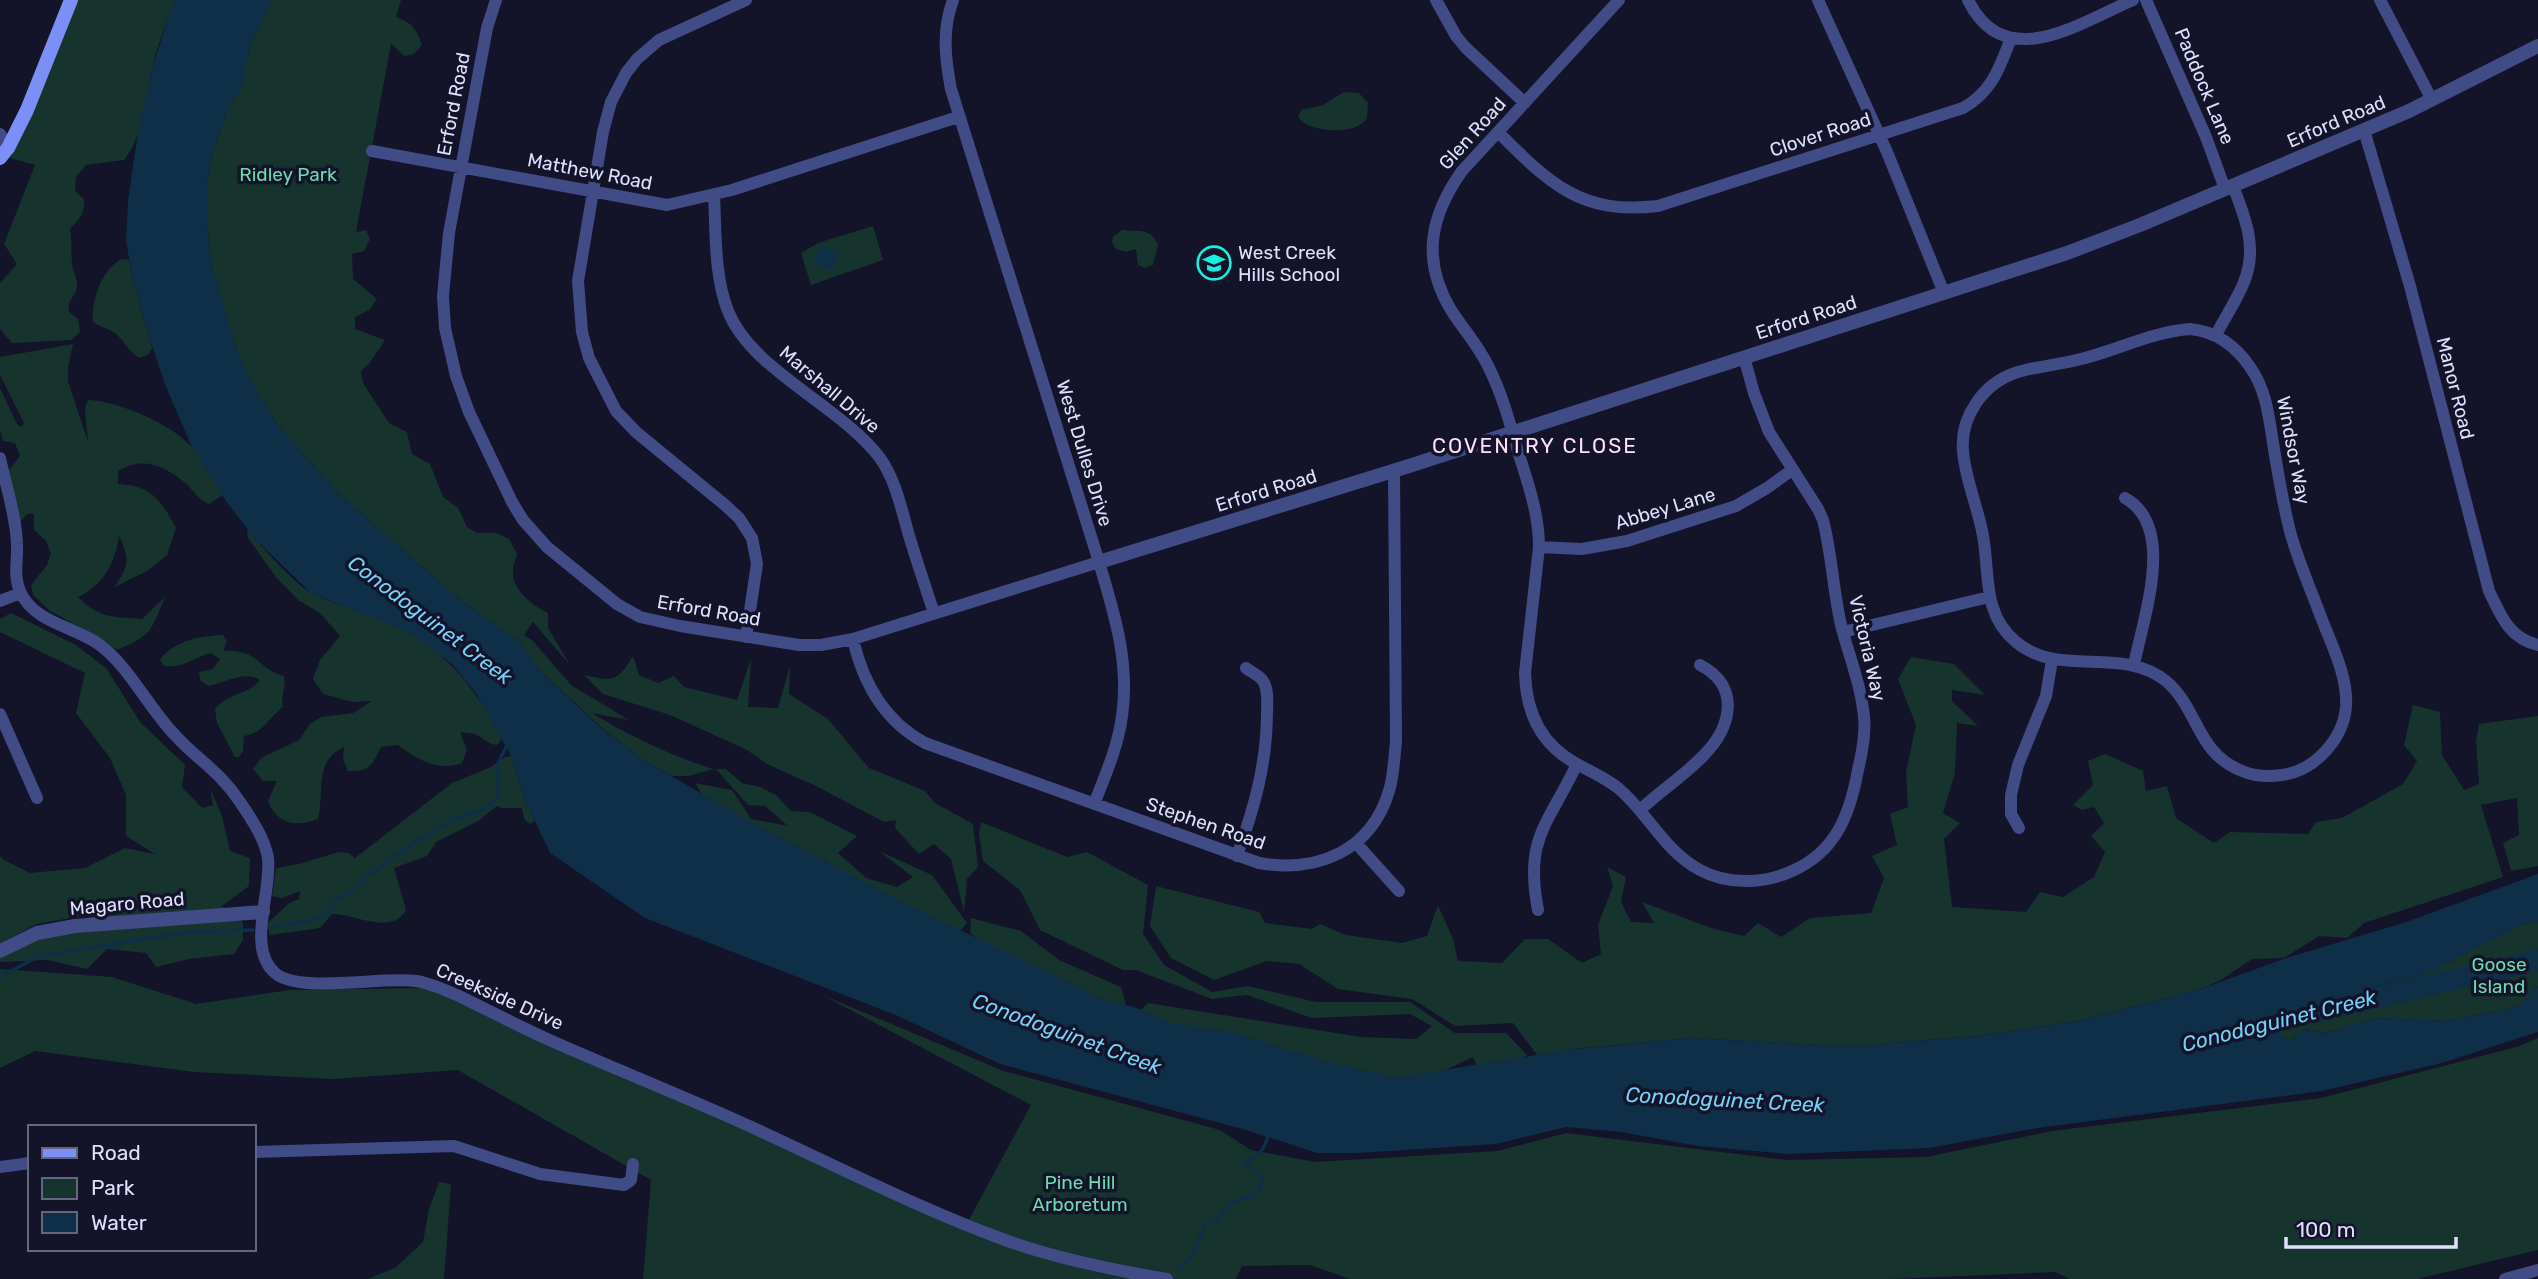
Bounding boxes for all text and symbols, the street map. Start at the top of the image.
street label: Paddock Lane [2170,25,2239,148]
street label: Erford Road [432,50,475,158]
street label: Erford Road [2283,90,2389,153]
street label: Glen Road [1434,92,1511,174]
street label: Clover Road [1767,107,1874,162]
street label: Matthew Road [525,148,654,195]
park label: Ridley Park [239,163,337,186]
place label: West Creek Hills School [1238,241,1340,286]
school or university icon: West Creek Hills School [1195,244,1233,282]
street label: Erford Road [1753,290,1860,345]
street label: Manor Road [2432,335,2479,442]
street label: Marshall Drive [775,341,885,438]
street label: West Dulles Drive [1051,377,1118,529]
street label: Windsor Way [2272,394,2315,506]
district label: COVENTRY CLOSE [1432,433,1638,458]
street label: Erford Road [1213,464,1320,517]
street label: Abbey Lane [1612,482,1718,535]
water label: Conodoguinet Creek [343,550,518,690]
street label: Erford Road [655,590,763,631]
street label: Victoria Way [1844,593,1891,703]
street label: Stephen Road [1143,792,1268,855]
street label: Magaro Road [69,887,185,920]
park label: Goose Island [2471,953,2527,998]
street label: Creekside Drive [432,958,567,1035]
water label: Conodoguinet Creek [2179,984,2380,1057]
water label: Conodoguinet Creek [969,988,1166,1080]
water label: Conodoguinet Creek [1625,1082,1826,1117]
legend [28,1125,256,1251]
text: Road [91,1140,141,1165]
park label: Pine Hill Arboretum [1032,1171,1128,1216]
text: Park [91,1175,135,1200]
scale bar [2286,1206,2456,1250]
text: Water [91,1210,147,1235]
text: 100 m [2296,1217,2355,1242]

